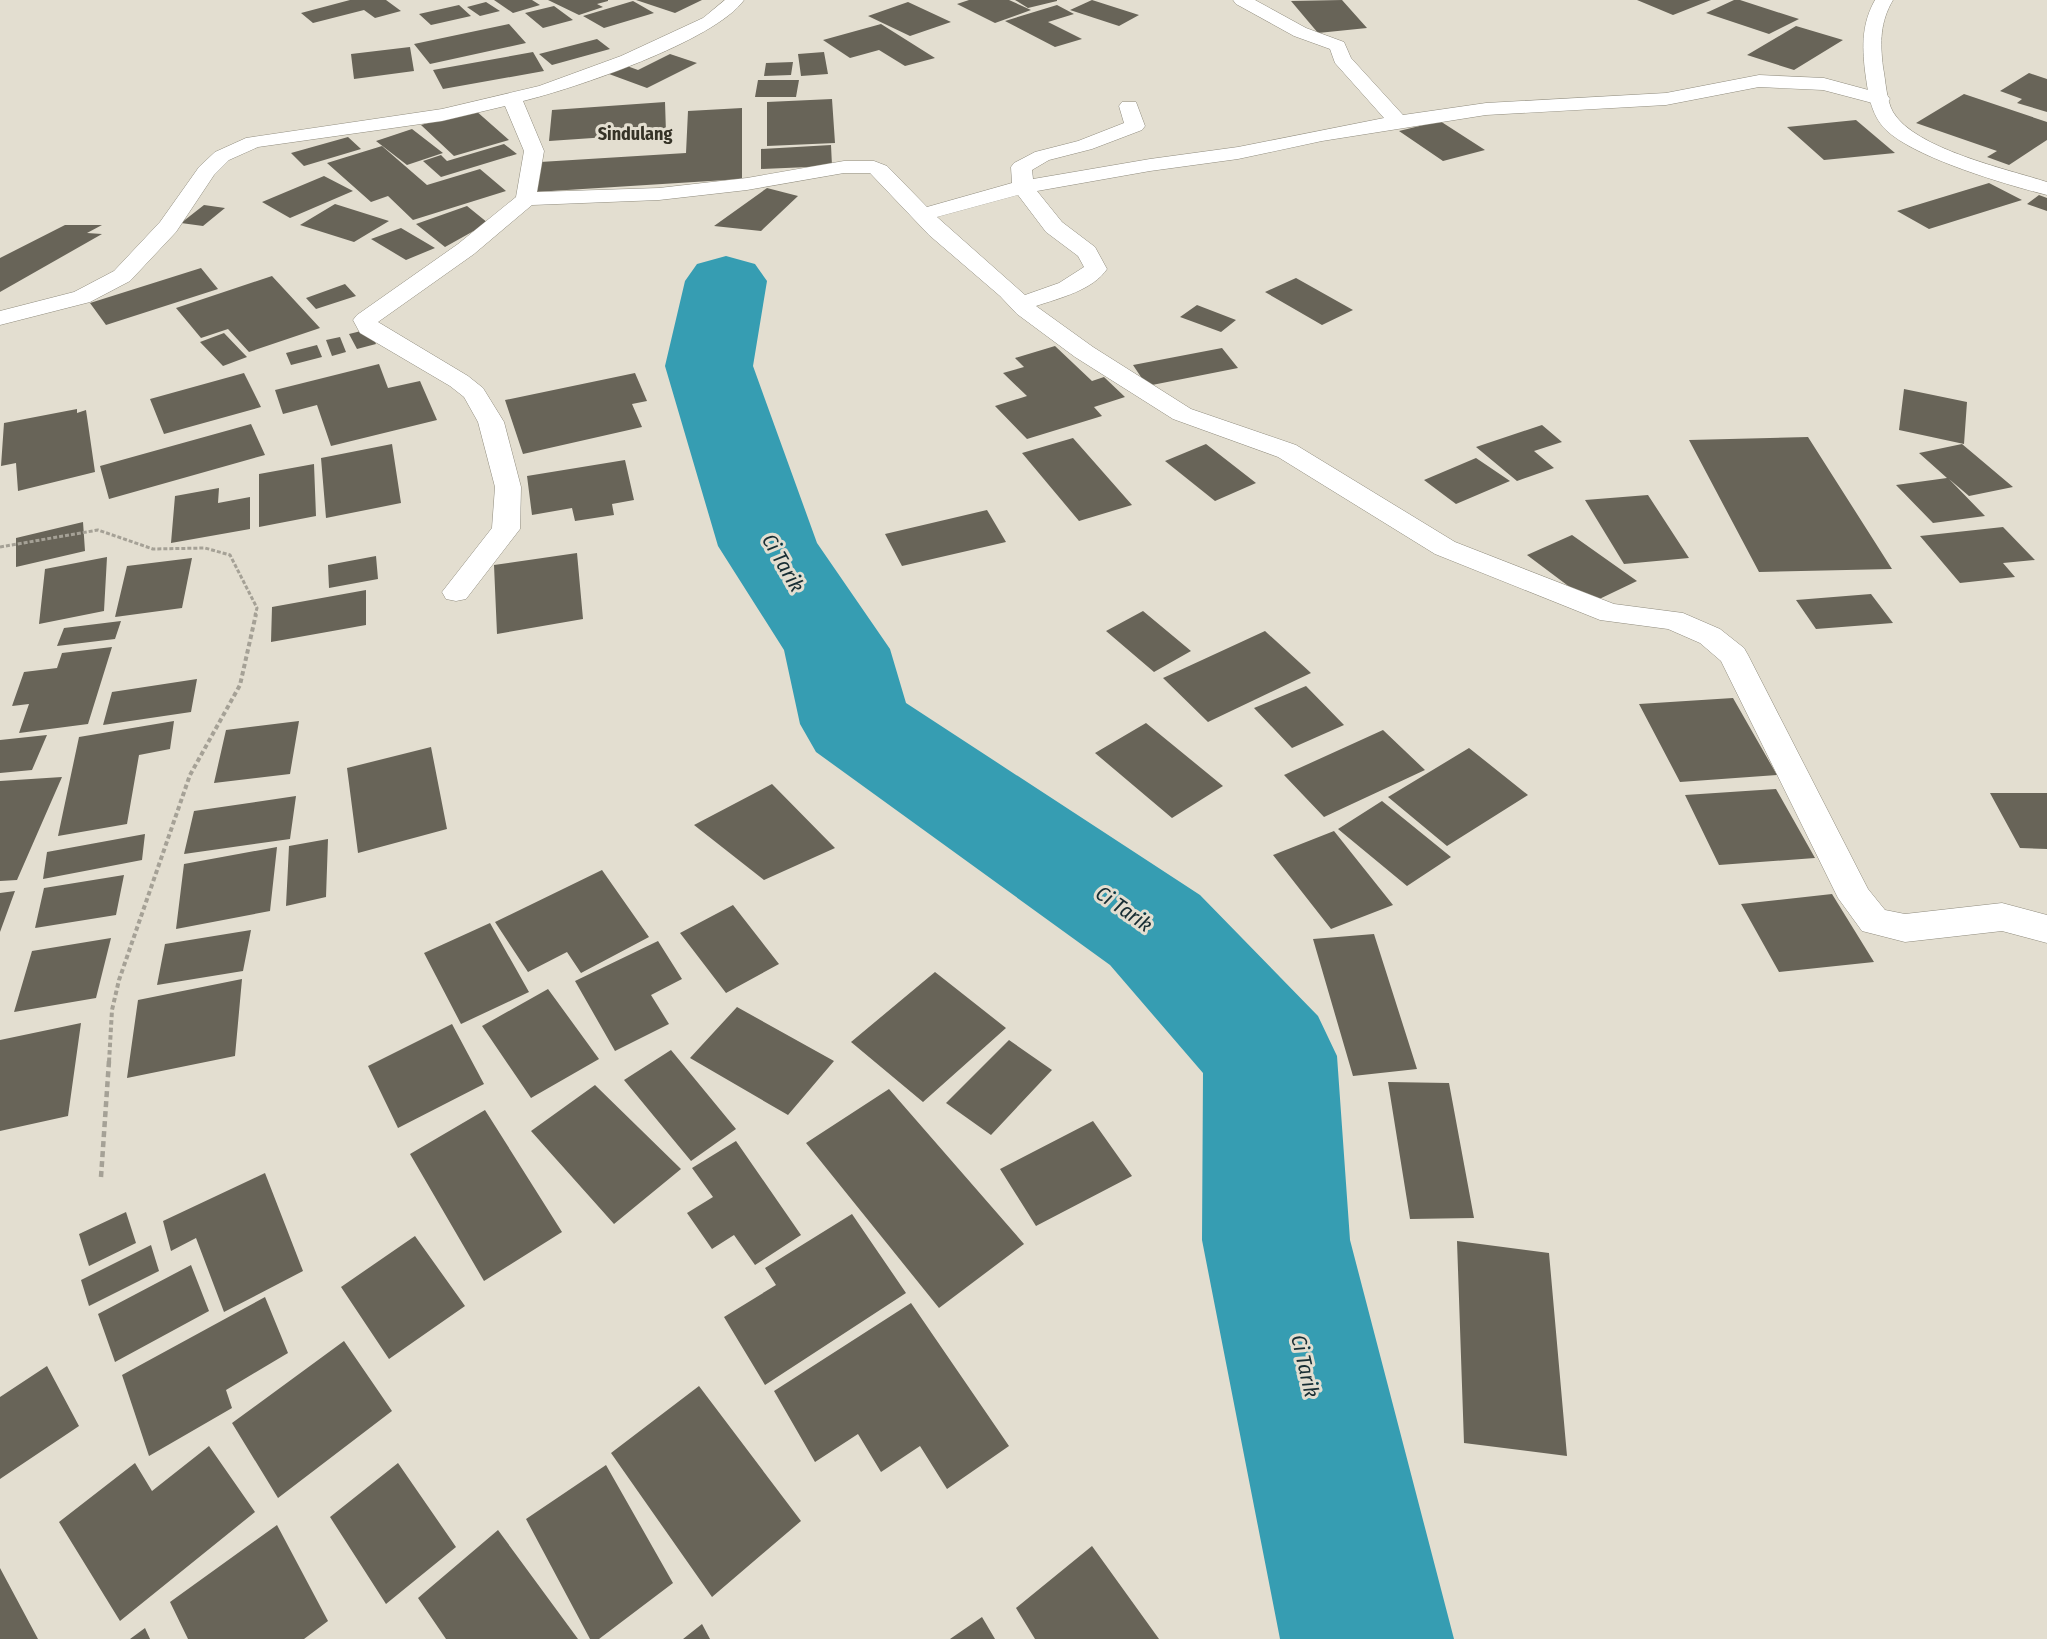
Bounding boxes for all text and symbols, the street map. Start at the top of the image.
district label: Sindulang [598,123,672,145]
water label: Ci Tarik [756,529,810,597]
water label: Ci Tarik [1091,880,1157,938]
water label: Ci Tarik [1285,1332,1325,1400]

